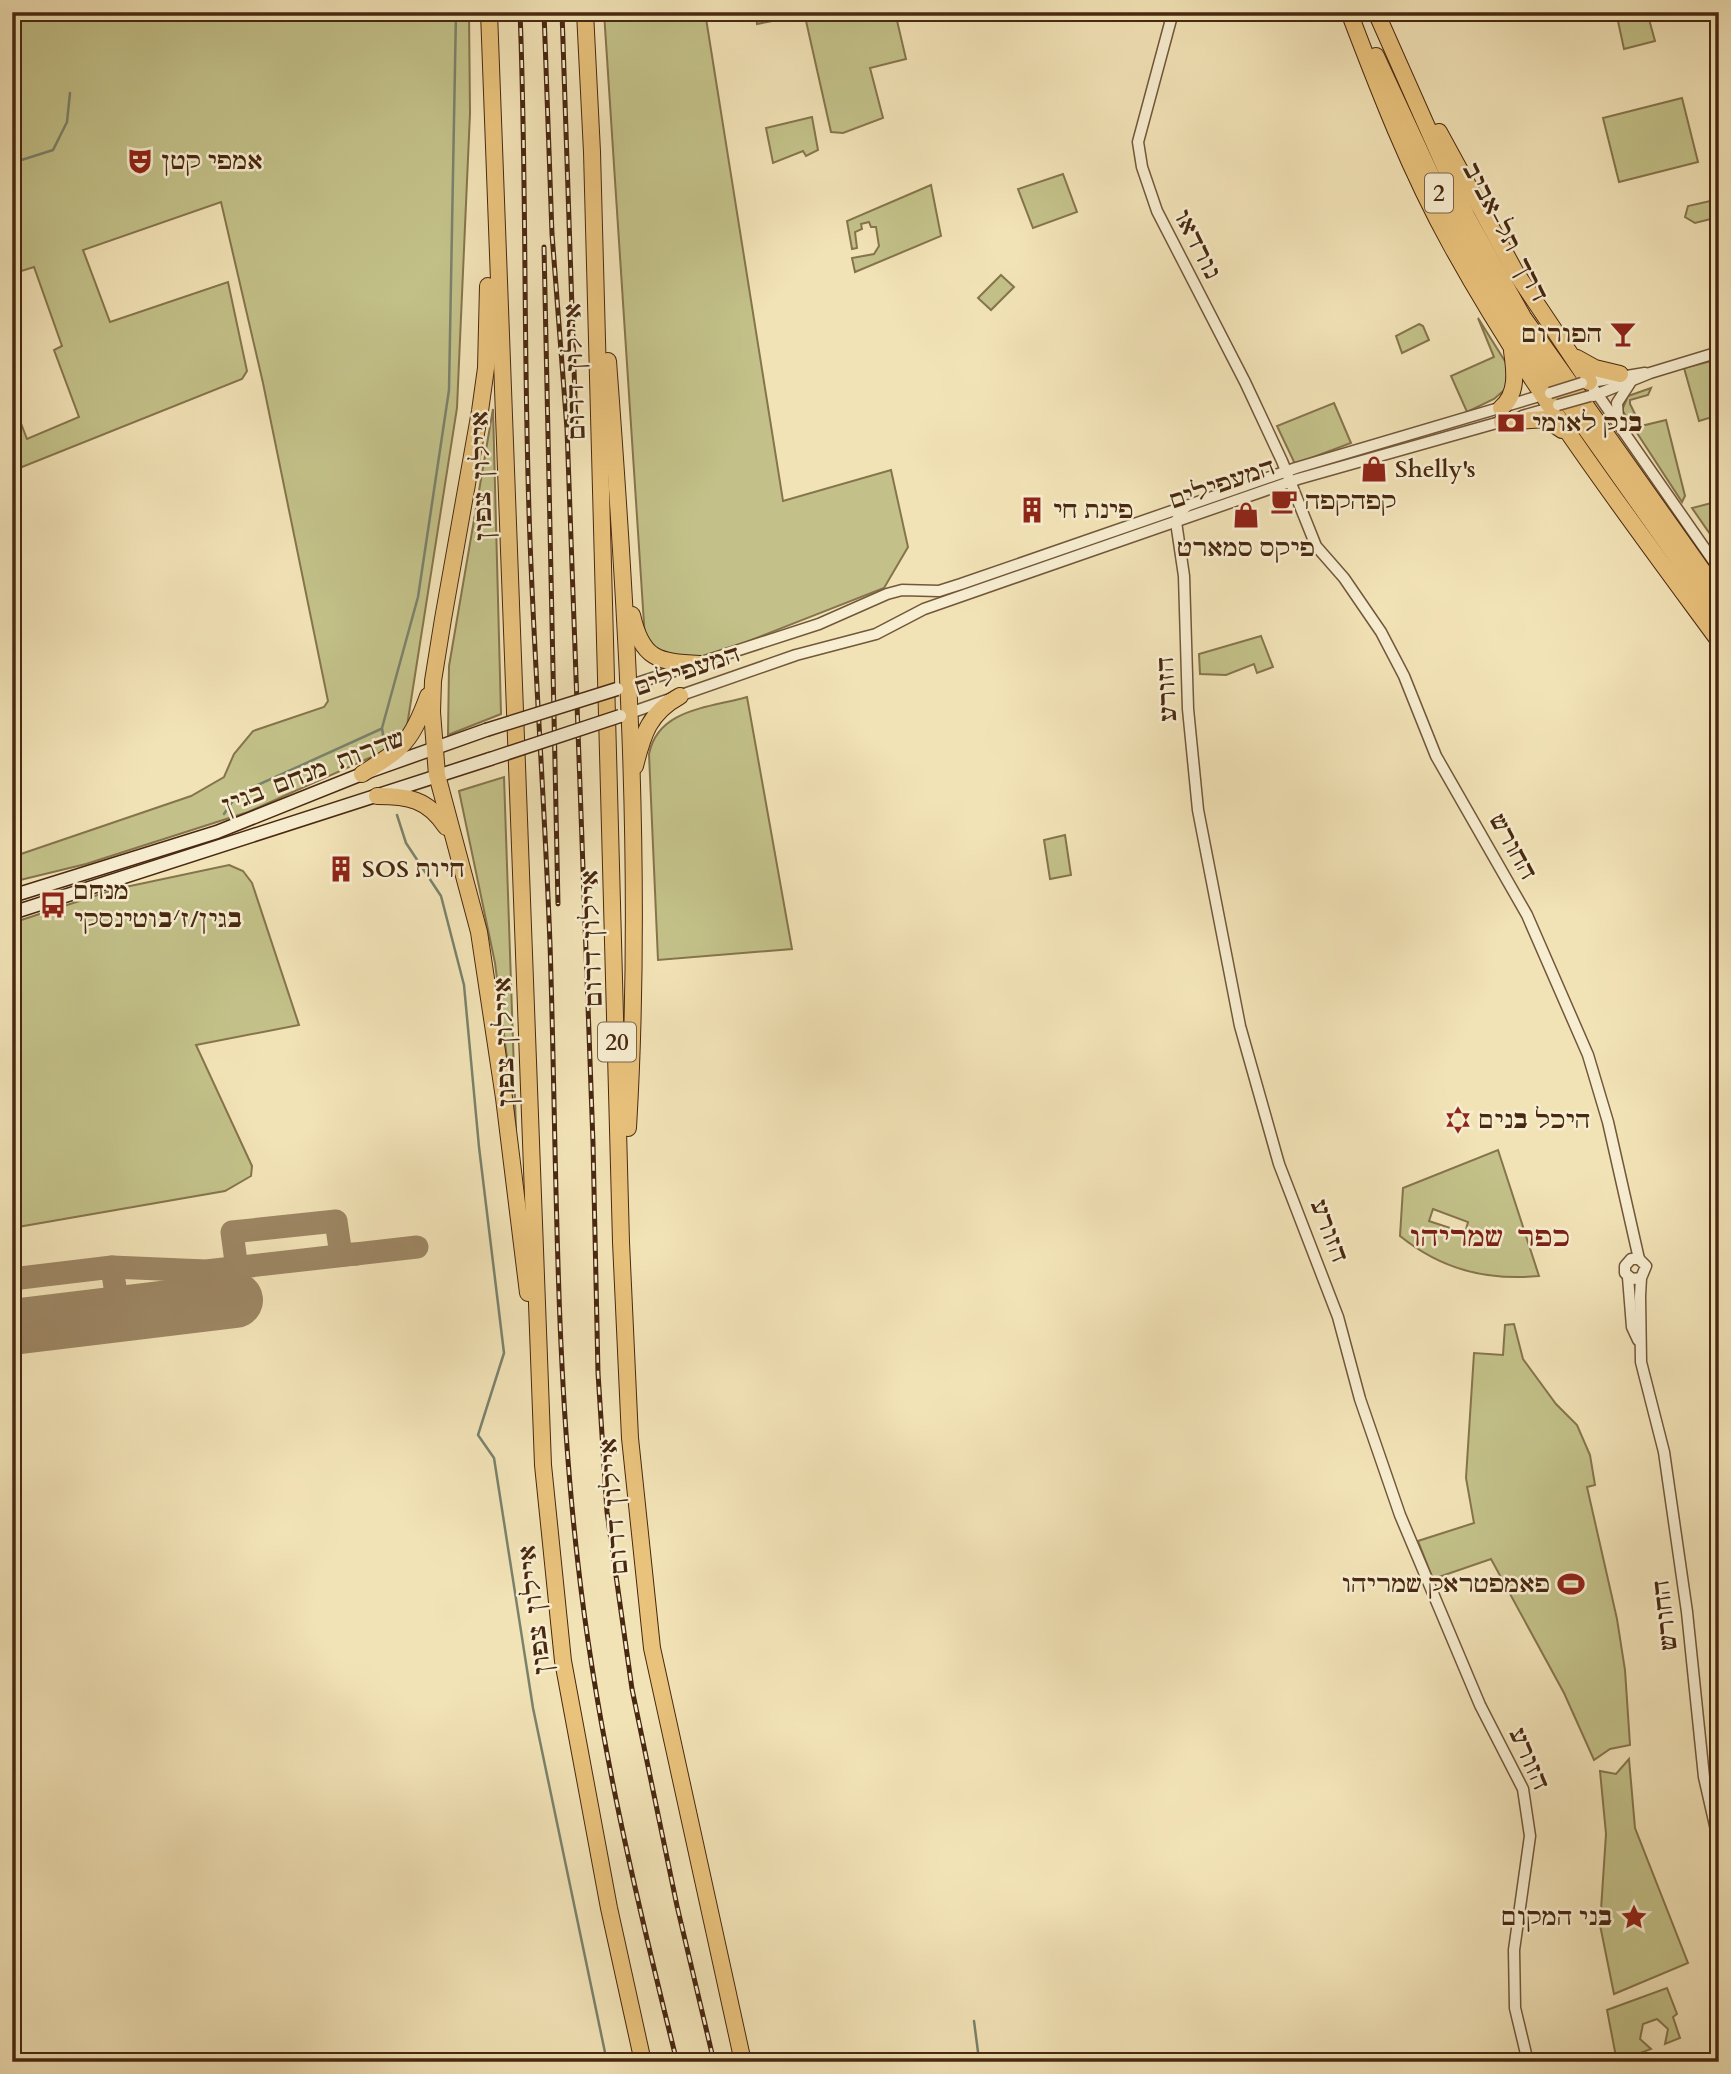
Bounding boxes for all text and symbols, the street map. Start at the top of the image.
place label: אמפי קטן [161,145,263,178]
theatre icon: אמפי קטן [125,146,155,176]
street label: דרך תל-אביב [1454,156,1556,308]
road number: 2 [1425,174,1453,212]
street label: נורדאו [1165,203,1229,285]
street label: איילון דרום [556,302,594,440]
place label: הפורום [1522,318,1602,351]
bar icon: הפורום [1608,319,1638,349]
place label: בנק לאומי [1532,407,1643,440]
bank icon: בנק לאומי [1496,408,1526,438]
street label: איילון צפון [463,410,501,542]
street label: המעפילים [1164,450,1280,518]
place label: Shelly's [1395,453,1476,486]
shop icon: Shelly's [1359,454,1389,484]
place label: קפהקפה [1305,485,1396,518]
cafe icon: קפהקפה [1269,486,1299,516]
place label: פינת חי [1053,494,1134,527]
building icon: פינת חי [1017,495,1047,525]
shop icon: פיקס סמארט [1231,500,1261,530]
place label: פיקס סמארט [1177,532,1315,565]
street label: המעפילים [629,637,745,705]
street label: הזורע [1149,656,1185,722]
street label: שדרות מנחם בגין [217,722,409,822]
street label: החורש [1481,808,1545,886]
place label: SOS חיות [362,853,465,886]
building icon: SOS חיות [326,854,356,884]
street label: איילון דרום [573,869,611,1007]
place label: מנחם בגין/ז׳בוטינסקי [74,875,243,936]
bus stop icon: מנחם בגין/ז׳בוטינסקי [38,890,68,920]
street label: איילון צפון [486,976,524,1108]
road number: 20 [598,1023,636,1062]
place label: היכל בנים [1479,1104,1590,1137]
synagogue icon: היכל בנים [1443,1105,1473,1135]
street label: הזורע [1302,1195,1356,1267]
district label: כפר שמריהו [1410,1218,1570,1256]
street label: איילון דרום [592,1437,636,1575]
street label: איילון צפון [511,1543,559,1677]
place label: פאמפטראק שמריהו [1342,1568,1550,1601]
sports icon: פאמפטראק שמריהו [1556,1569,1586,1599]
street label: החורש [1644,1578,1686,1652]
street label: הזורע [1501,1723,1557,1795]
place label: בני המקום [1502,1901,1613,1934]
place icon: בני המקום [1619,1902,1649,1932]

